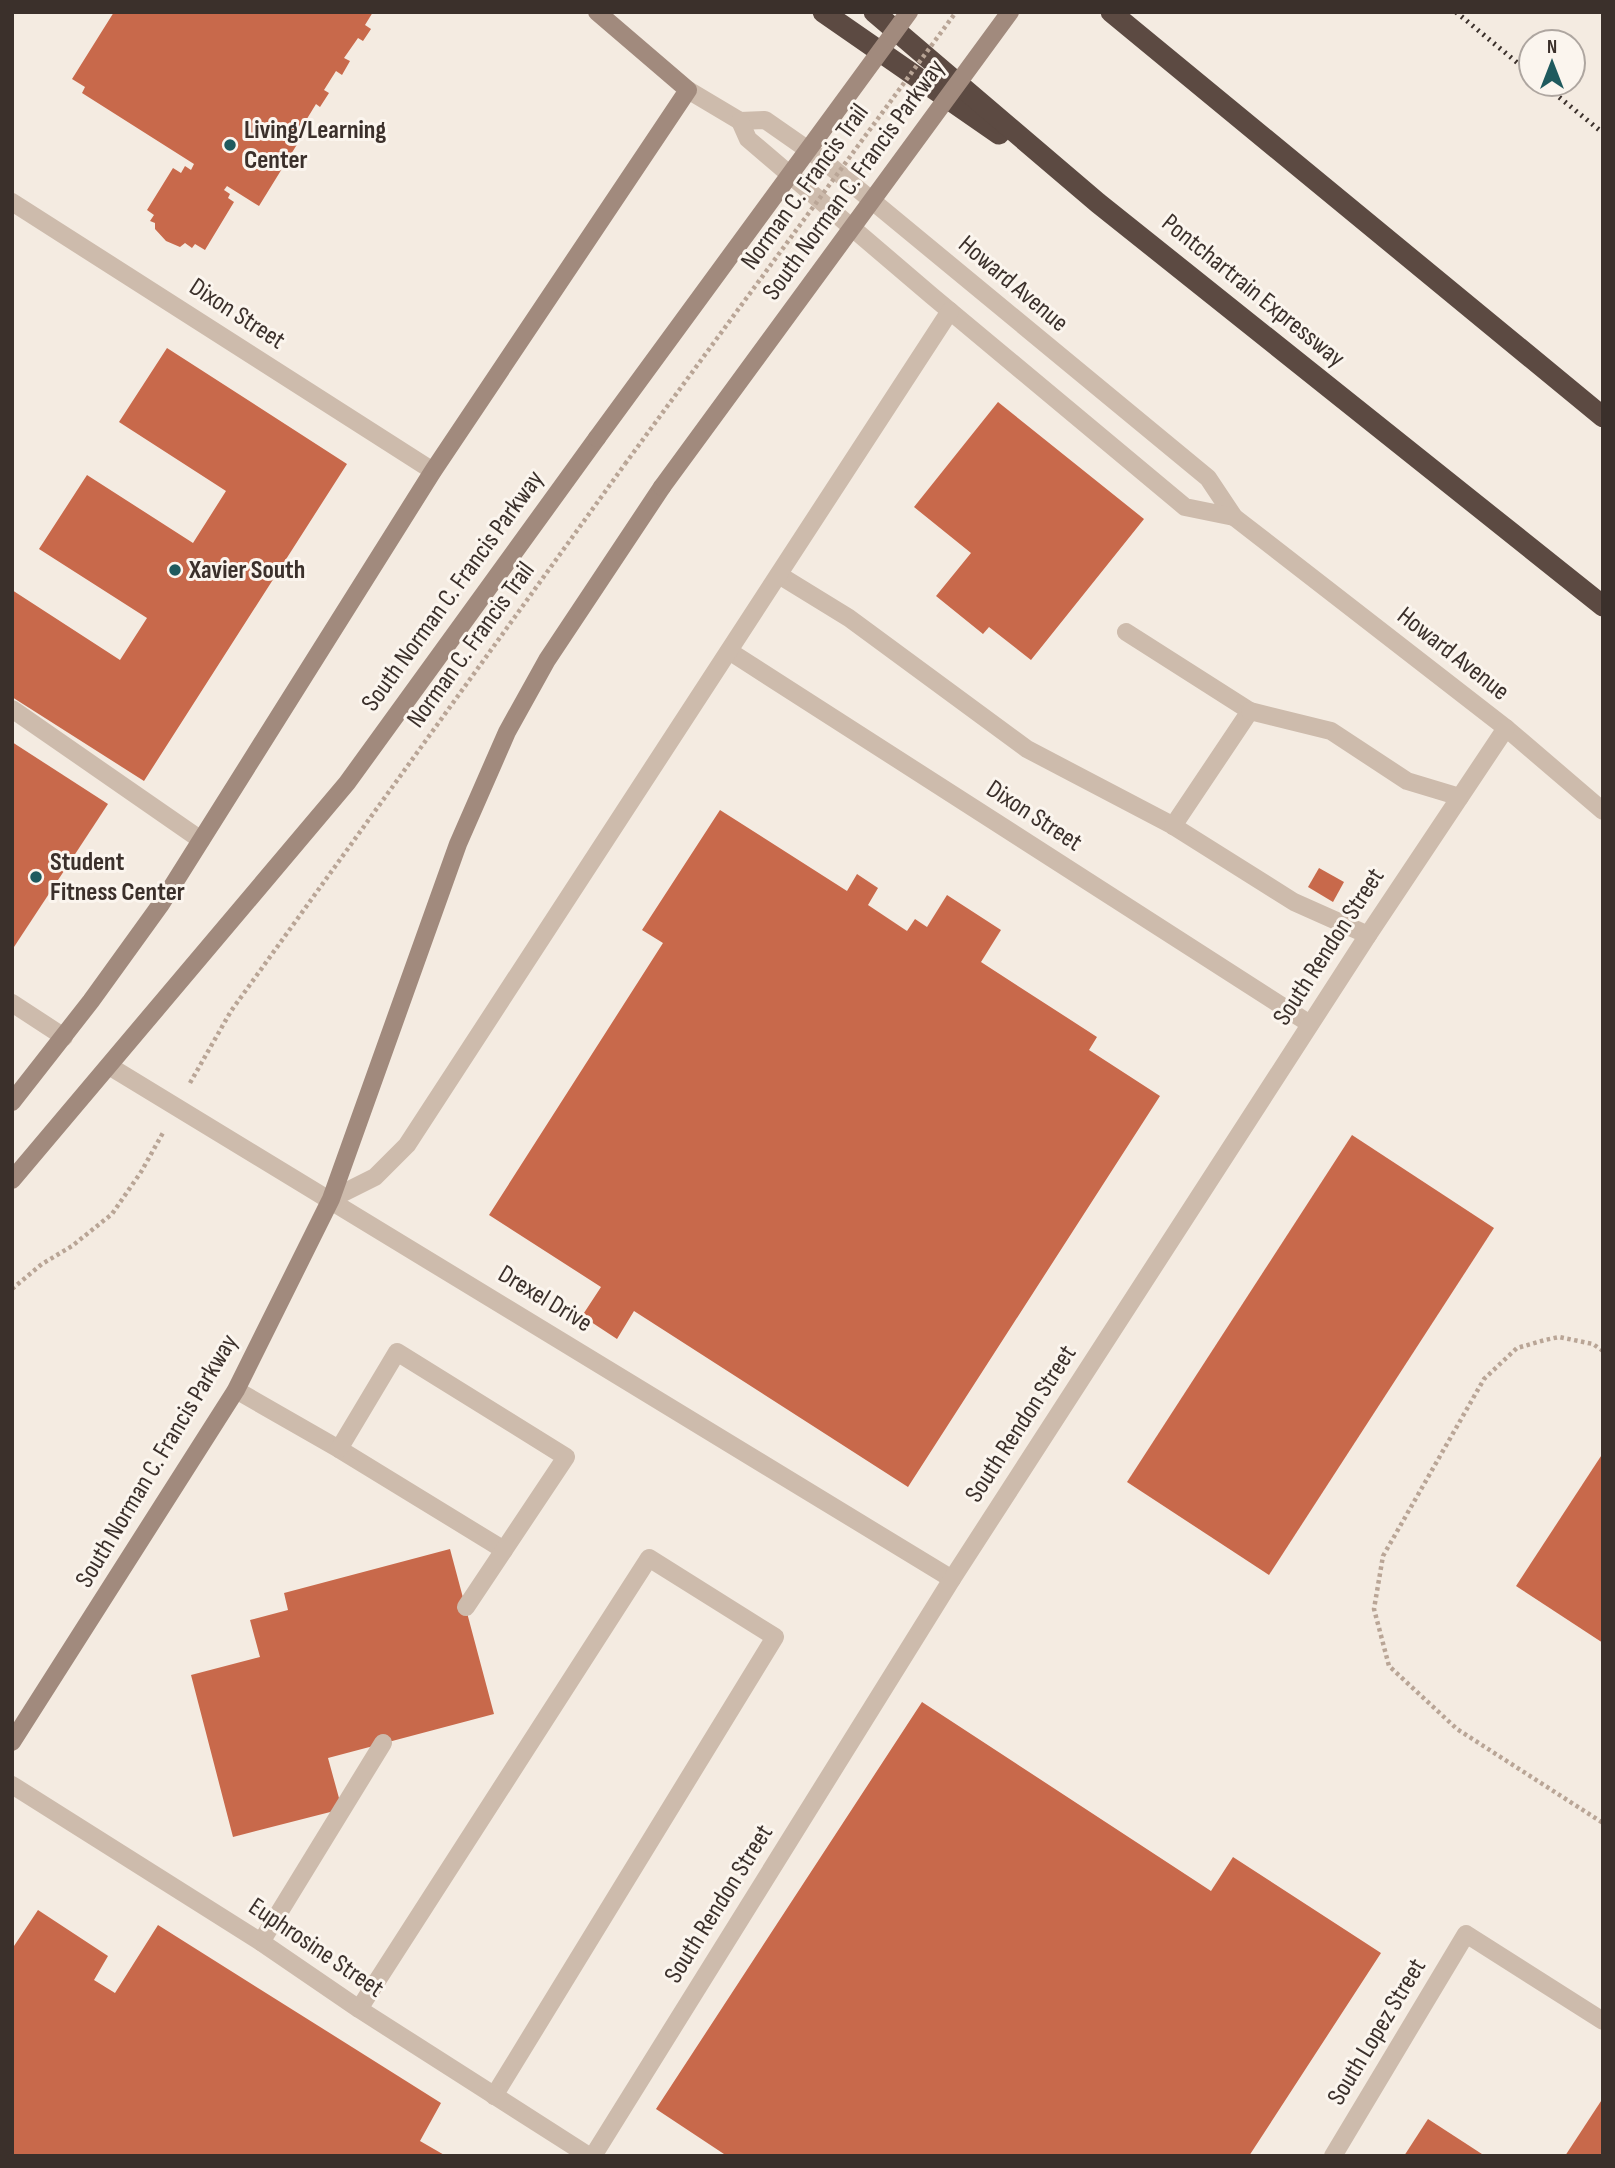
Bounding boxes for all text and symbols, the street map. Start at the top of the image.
north arrow [1517,28,1587,98]
text: N [1547,36,1557,59]
street label: South Norman C. Francis Parkway [756,54,952,306]
street label: Norman C. Francis Trail [735,98,875,276]
place label: Living/Learning Center [244,115,386,176]
marker: Living/Learning Center [222,137,238,153]
street label: Pontchartrain Expressway [1155,208,1351,374]
street label: Howard Avenue [952,229,1074,339]
street label: Dixon Street [183,272,291,356]
street label: South Norman C. Francis Parkway [355,465,551,717]
place label: Xavier South [188,555,305,586]
street label: Norman C. Francis Trail [401,556,541,734]
marker: Xavier South [167,562,183,578]
street label: Howard Avenue [1391,601,1515,707]
street label: Dixon Street [980,774,1088,858]
place label: Student Fitness Center [50,847,185,908]
street label: South Rendon Street [1267,863,1391,1031]
marker: Student Fitness Center [28,869,44,885]
street label: Drexel Drive [492,1259,598,1339]
street label: South Norman C. Francis Parkway [69,1329,245,1593]
street label: South Rendon Street [959,1340,1083,1508]
street label: South Rendon Street [658,1819,780,1989]
street label: Euphrosine Street [243,1892,389,2005]
street label: South Lopez Street [1321,1953,1433,2111]

